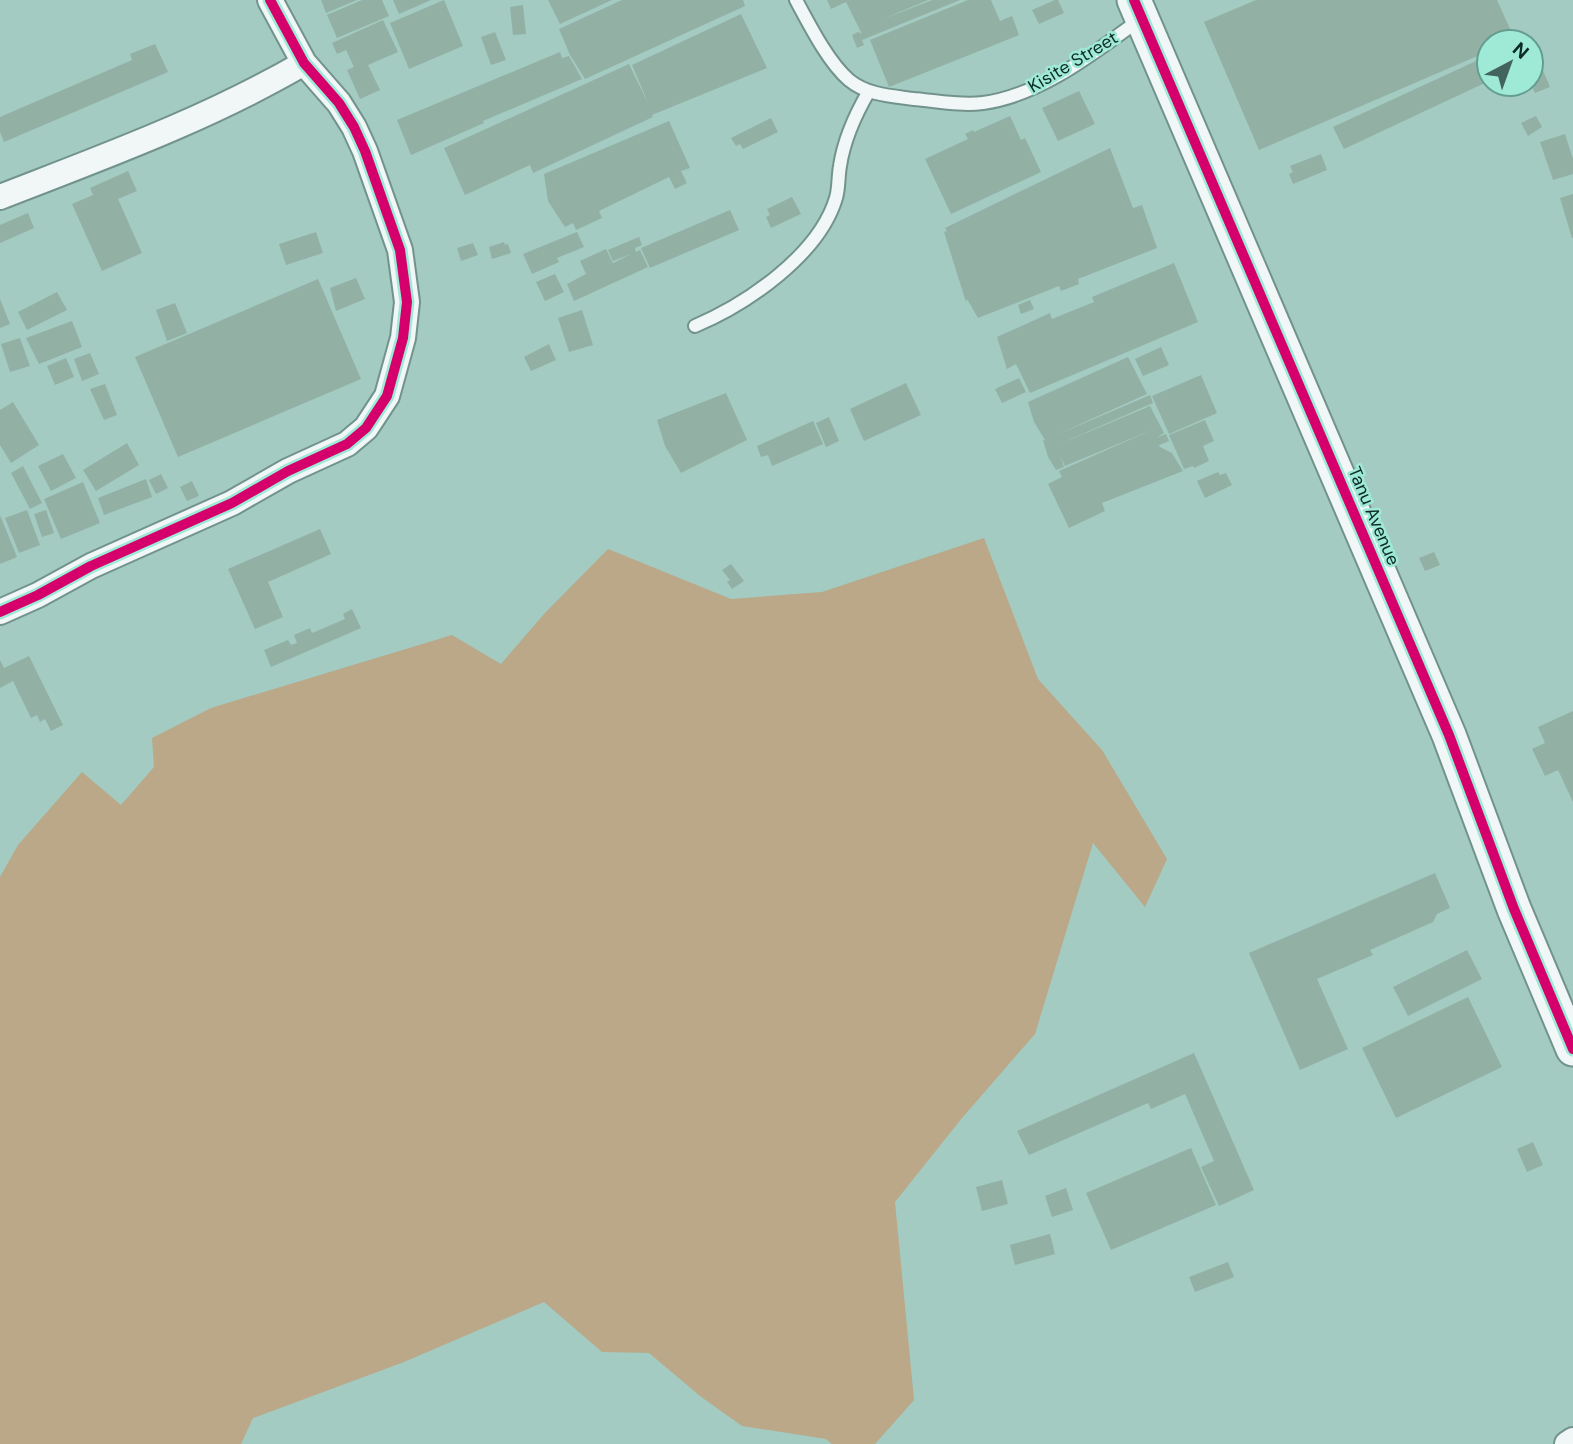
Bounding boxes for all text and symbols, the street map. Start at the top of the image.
street label: Kisite Street [1024,26,1122,98]
north arrow [1475,28,1545,98]
text: N [1507,37,1534,65]
street label: Tanu Avenue [1342,463,1406,569]

